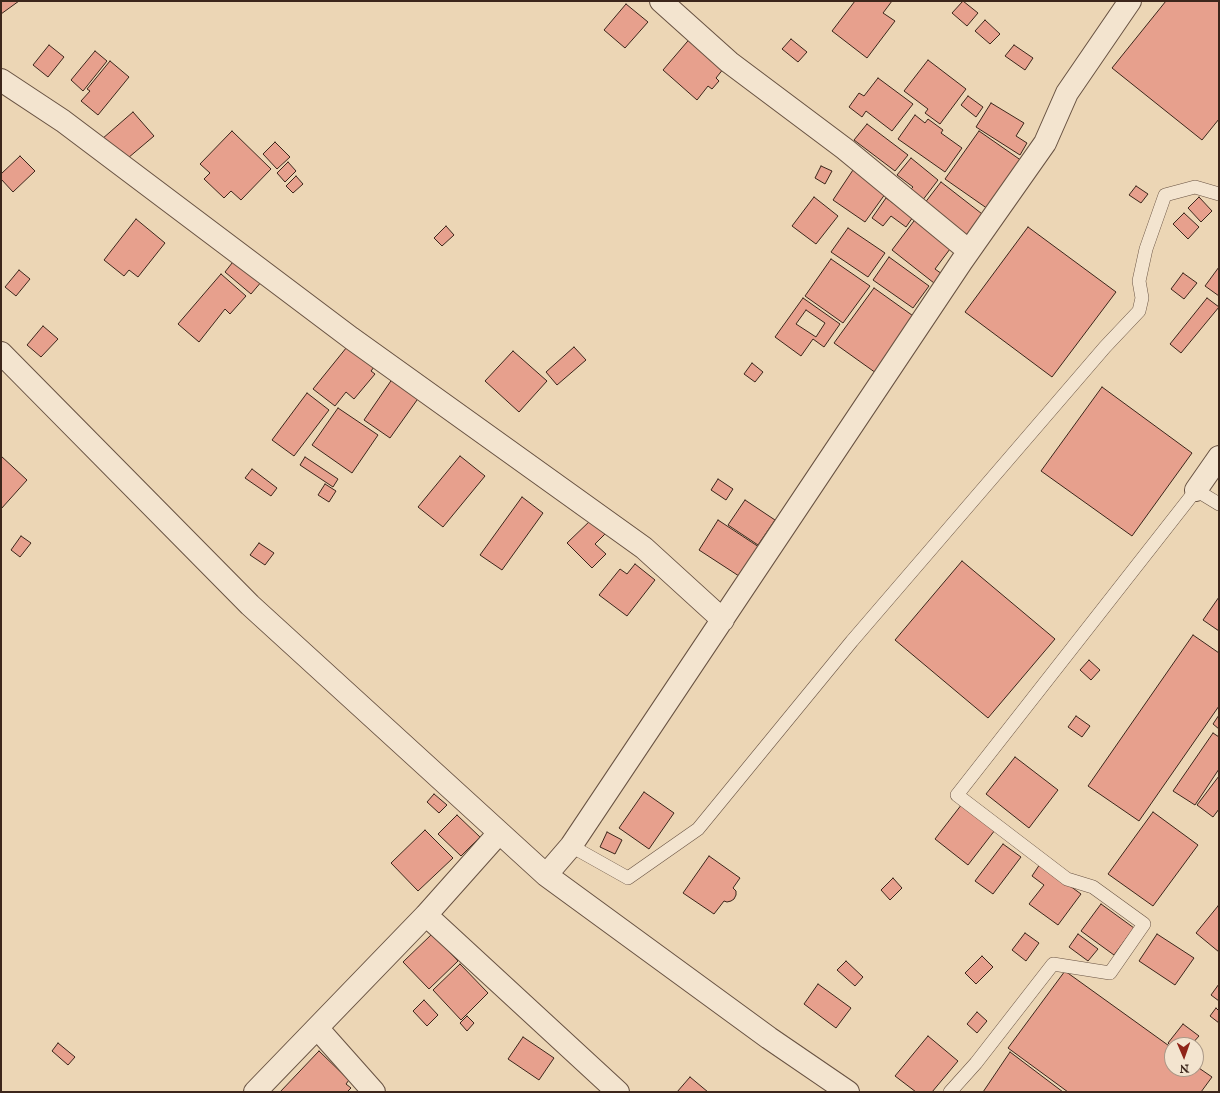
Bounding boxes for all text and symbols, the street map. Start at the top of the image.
north arrow [1164,1037,1204,1077]
text: N [1179,1061,1189,1075]

